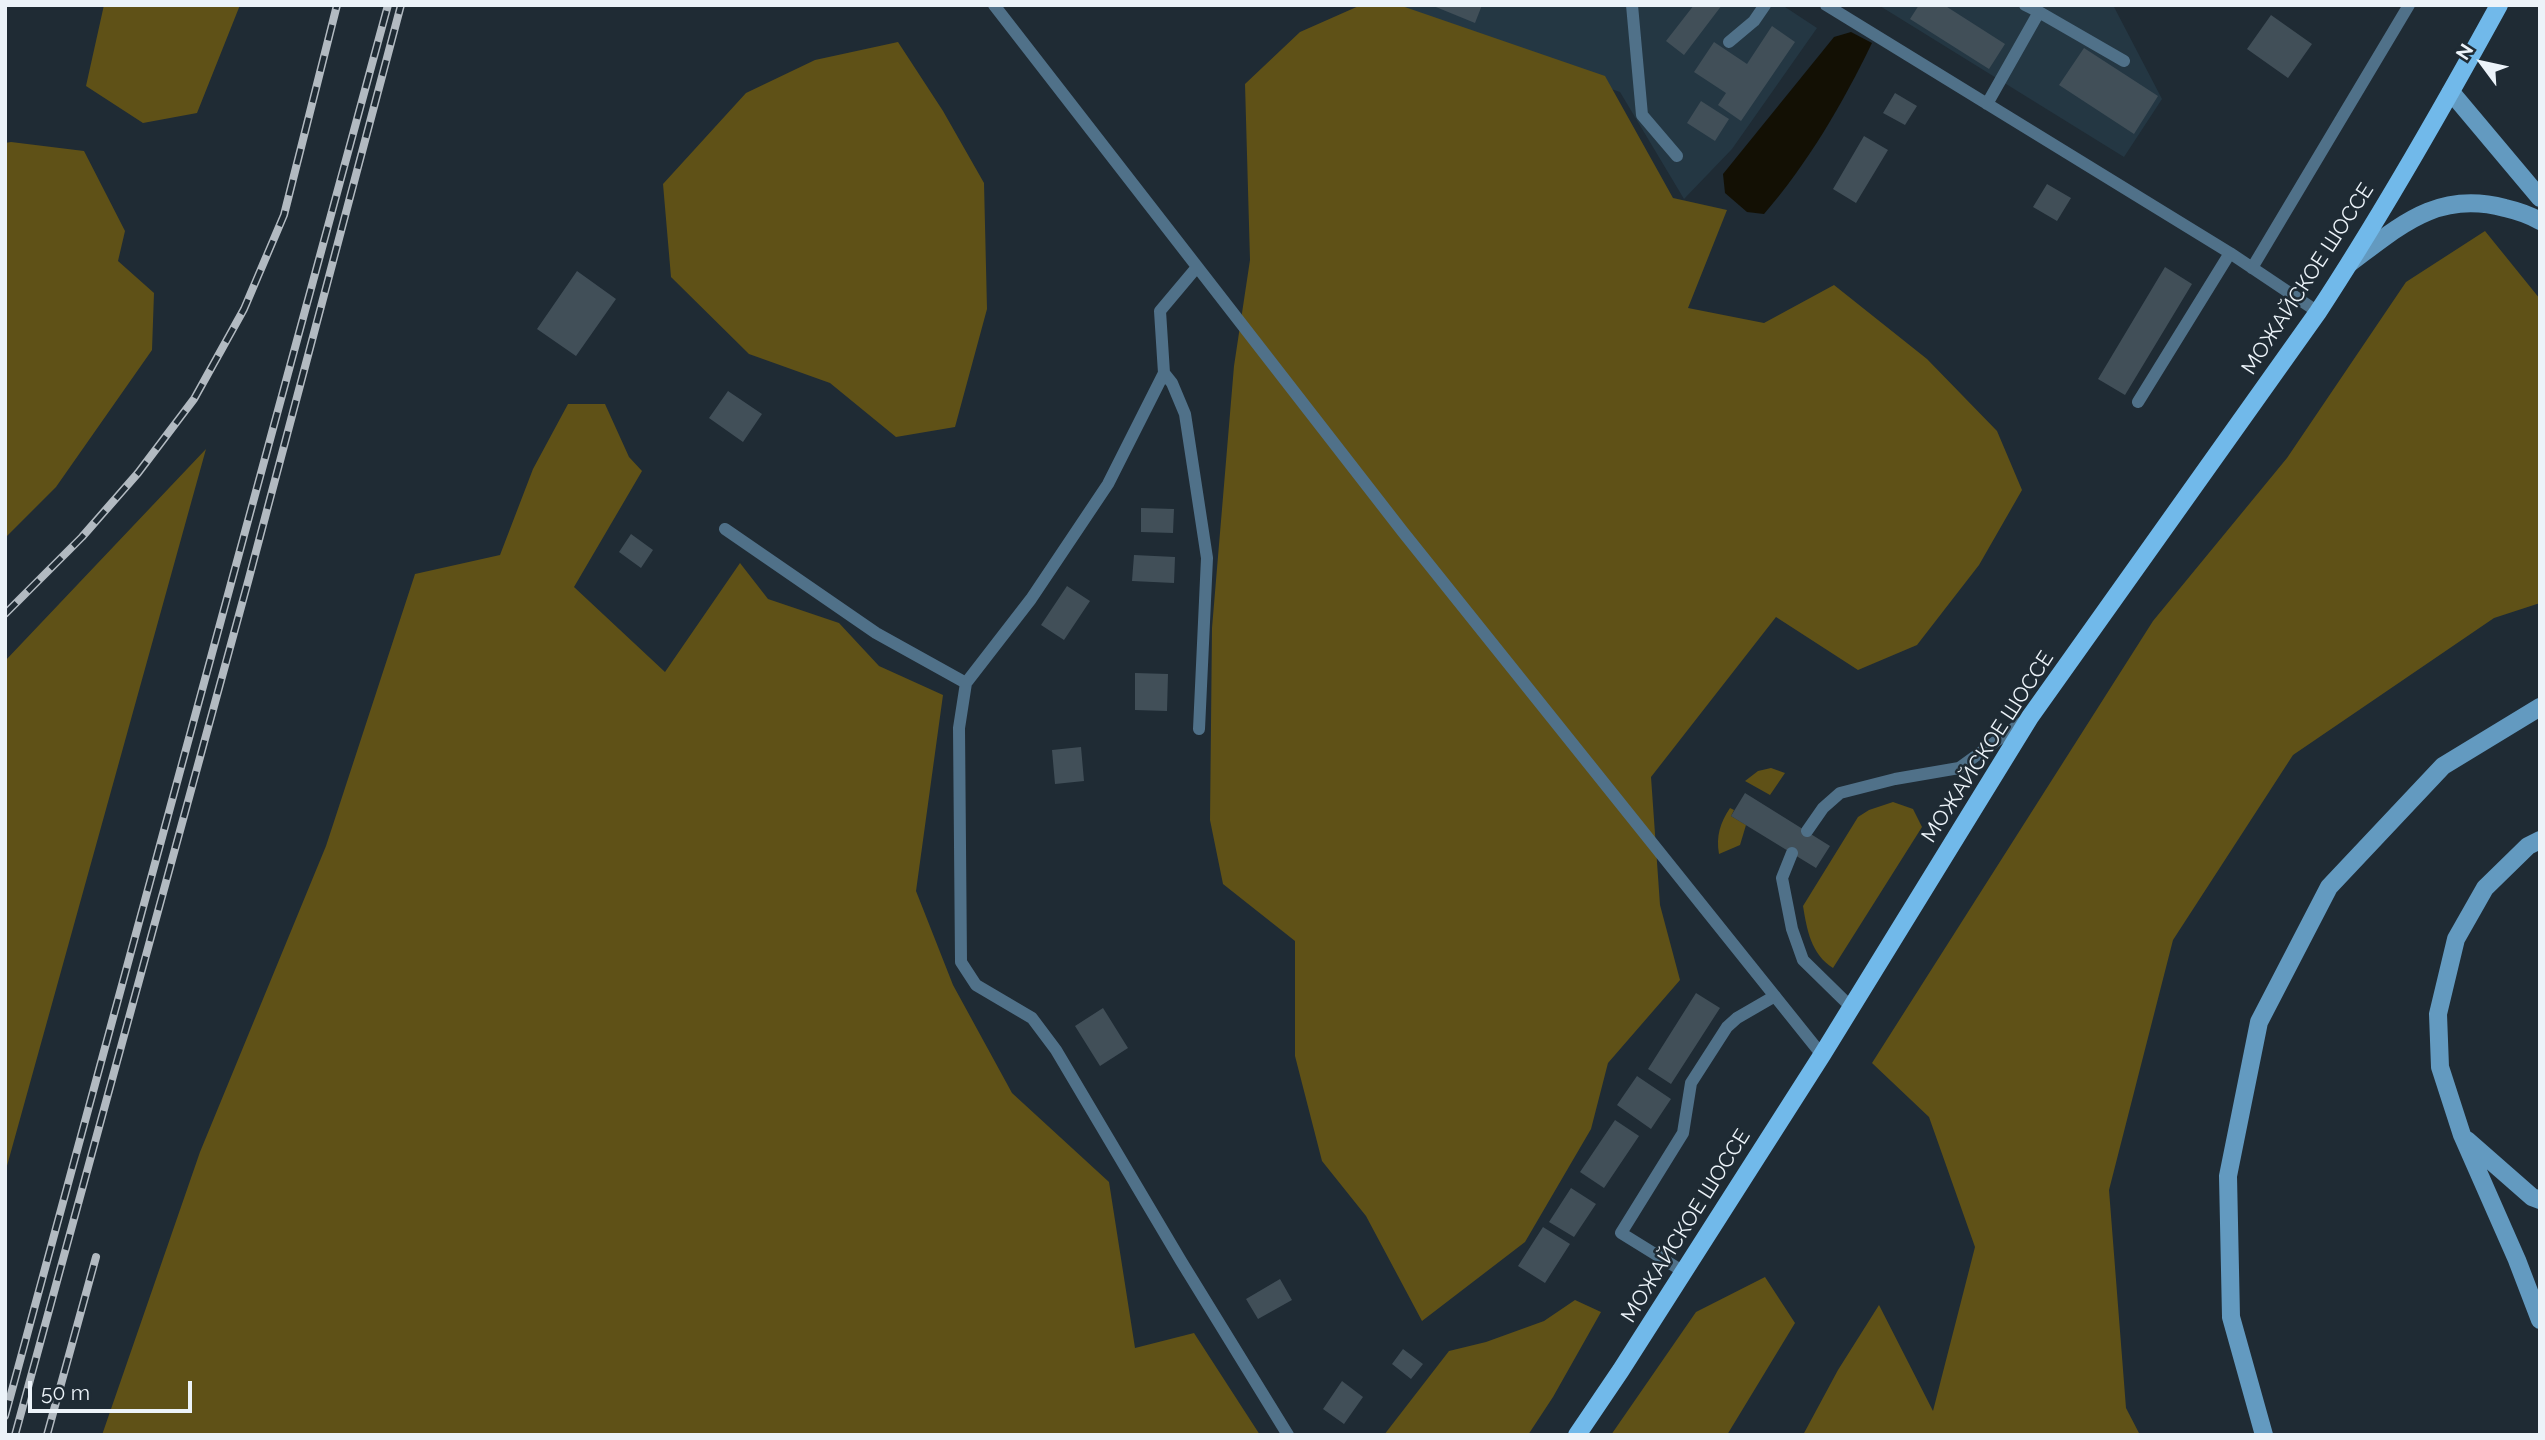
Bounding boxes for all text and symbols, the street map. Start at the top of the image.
north arrow [2447,28,2517,98]
text: N [2451,39,2478,64]
street label: МОЖАЙСКОЕ ШОССЕ [2237,179,2379,379]
street label: МОЖАЙСКОЕ ШОССЕ [1917,647,2059,847]
street label: МОЖАЙСКОЕ ШОССЕ [1616,1125,1756,1327]
scale bar [32,1366,196,1410]
text: 50 m [41,1380,90,1405]

